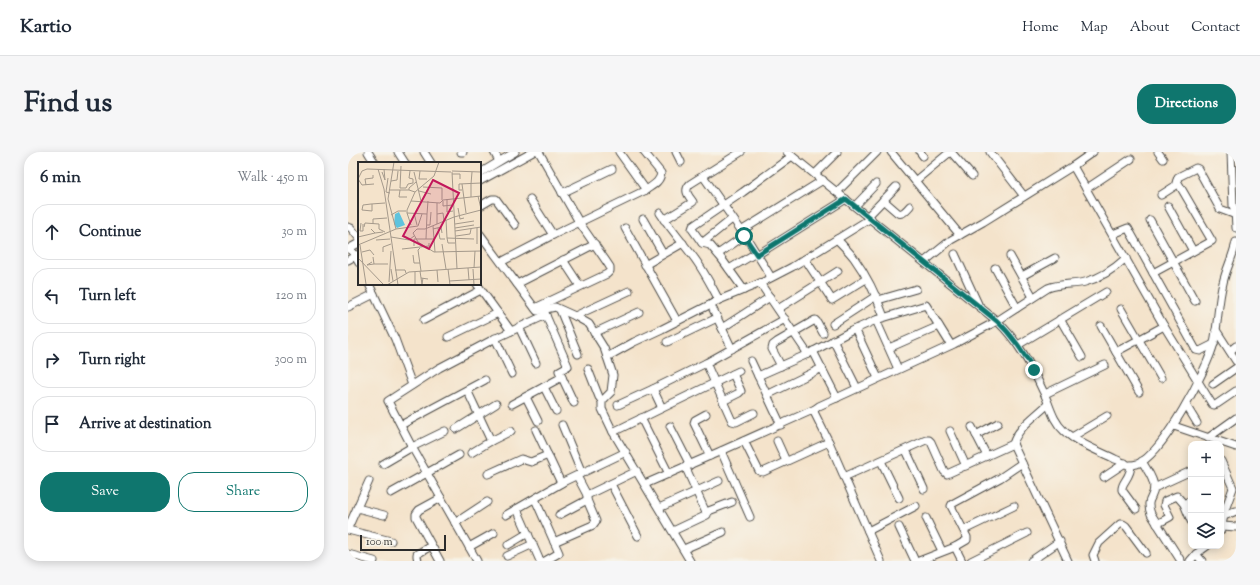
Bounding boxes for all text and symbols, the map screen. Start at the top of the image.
text: Kartio [20,14,72,41]
text: Home [1022,18,1059,38]
text: Map [1081,18,1108,38]
text: About [1130,18,1169,38]
text: Contact [1191,18,1240,38]
text: Find us [24,84,112,124]
button: Directions [1137,84,1236,124]
inset map [358,162,481,285]
text: 6 min [40,166,81,190]
text: Walk · 450 m [237,169,308,187]
icon: ahead [41,221,63,243]
text: Continue [79,222,141,243]
text: 30 m [281,223,307,241]
route start [735,227,753,245]
icon: left [41,285,63,307]
text: Turn left [79,286,136,307]
text: 120 m [276,287,307,305]
icon: right [41,349,63,371]
text: Turn right [79,350,145,371]
text: 300 m [275,351,307,369]
route end [1025,361,1043,379]
icon: arrive [41,413,63,435]
text: Arrive at destination [79,414,212,435]
map controls [1188,441,1224,549]
button: + [1188,441,1224,477]
button: Save [40,472,170,512]
button: Share [178,472,308,512]
button: − [1188,477,1224,513]
button: layers [1188,513,1224,549]
scale bar [360,533,446,552]
text: 100 m [366,534,393,550]

